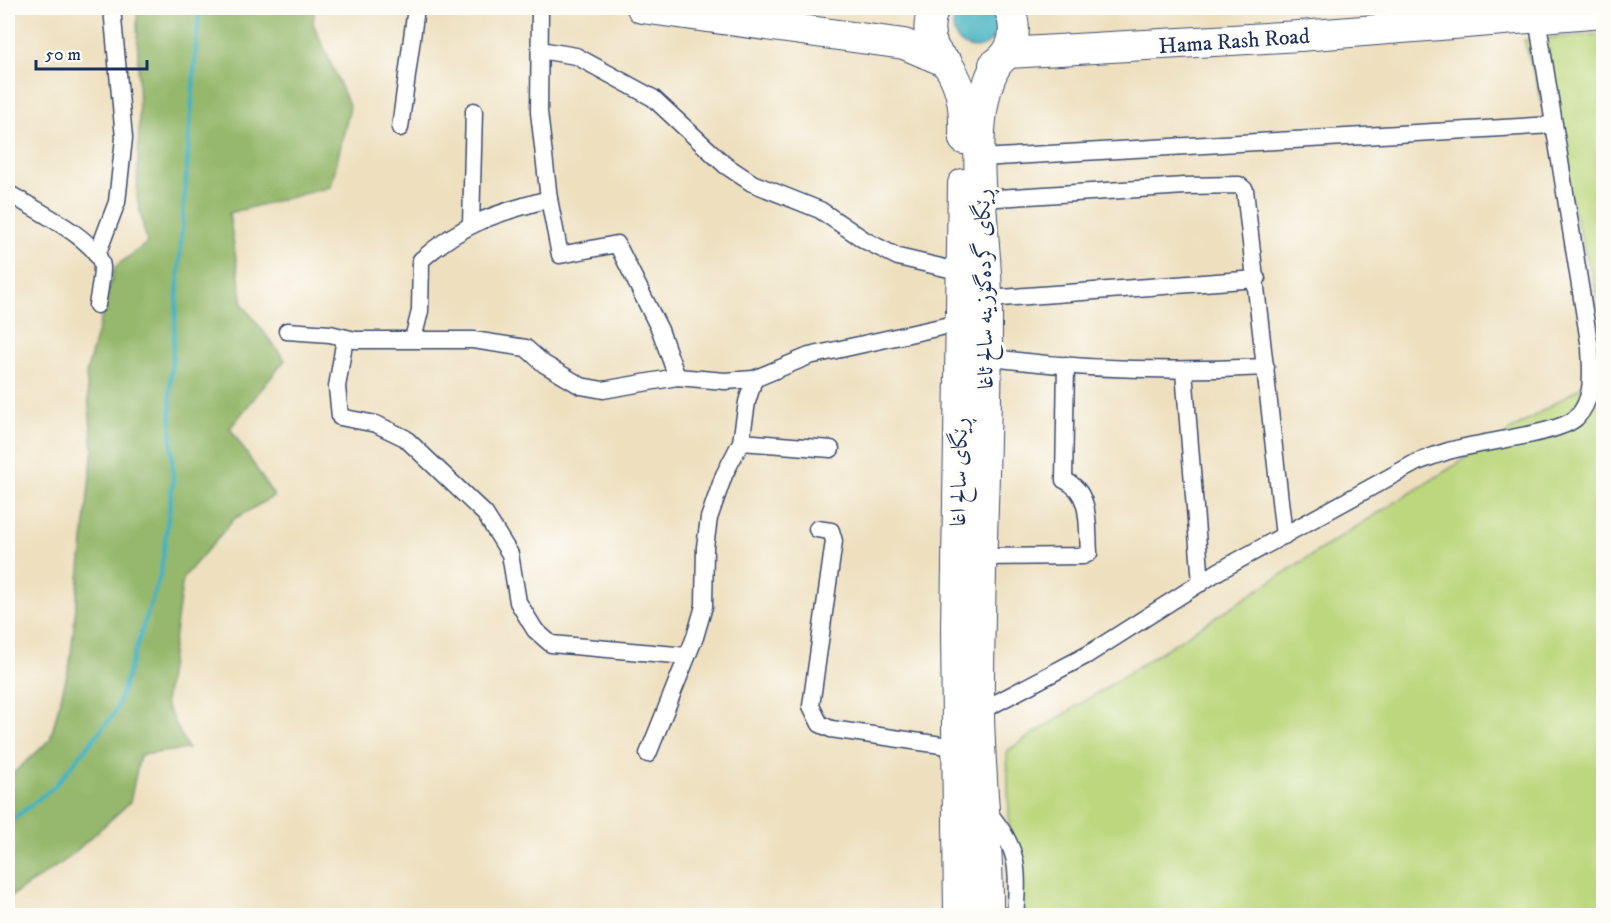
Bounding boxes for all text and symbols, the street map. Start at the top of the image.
street label: Hama Rash Road [1158,23,1311,60]
scale bar [36,33,147,71]
text: 50 m [45,44,81,66]
street label: ڕێگای گردەگۆزینە سالح ئاغا [967,188,1005,389]
street label: ڕێگای سالح اغا [944,417,979,527]

